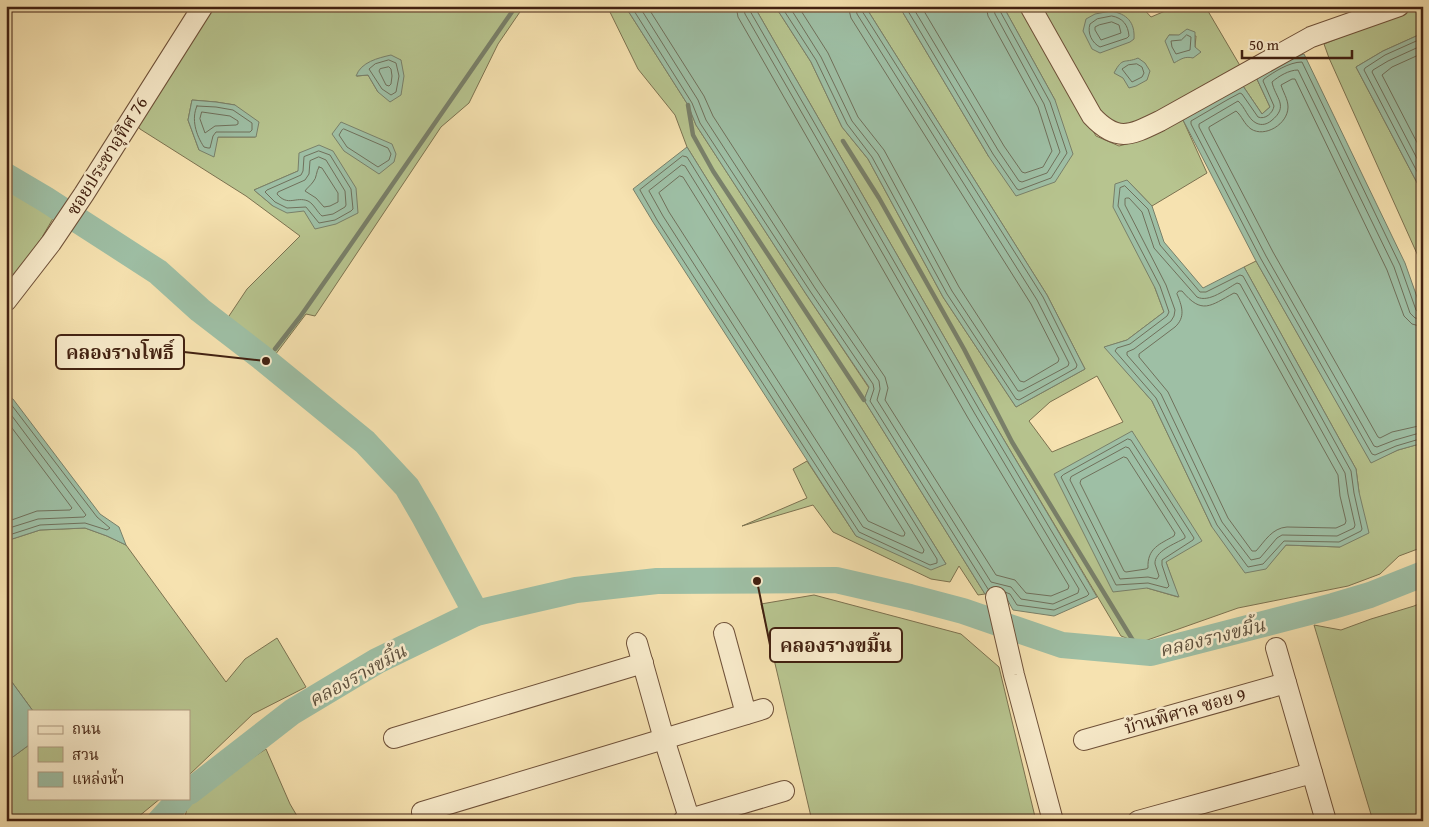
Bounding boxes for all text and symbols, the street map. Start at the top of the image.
scale bar [1242,28,1352,60]
text: 50 m [1249,34,1280,55]
street label: ซอยประชาอุทิศ 76 [59,91,154,220]
callout: คลองรางโพธิ์ [56,335,184,369]
text: คลองรางโพธิ์ [66,338,175,366]
water label: คลองรางขมิ้น [1156,610,1268,664]
callout: คลองรางขมิ้น [770,628,902,662]
text: คลองรางขมิ้น [780,631,892,659]
water label: คลองรางขมิ้น [303,636,411,713]
street label: บ้านพิศาล ซอย 9 [1121,680,1249,741]
legend [28,710,190,800]
text: ถนน [72,718,101,739]
text: สวน [72,744,99,765]
text: แหล่งน้ำ [72,768,124,789]

